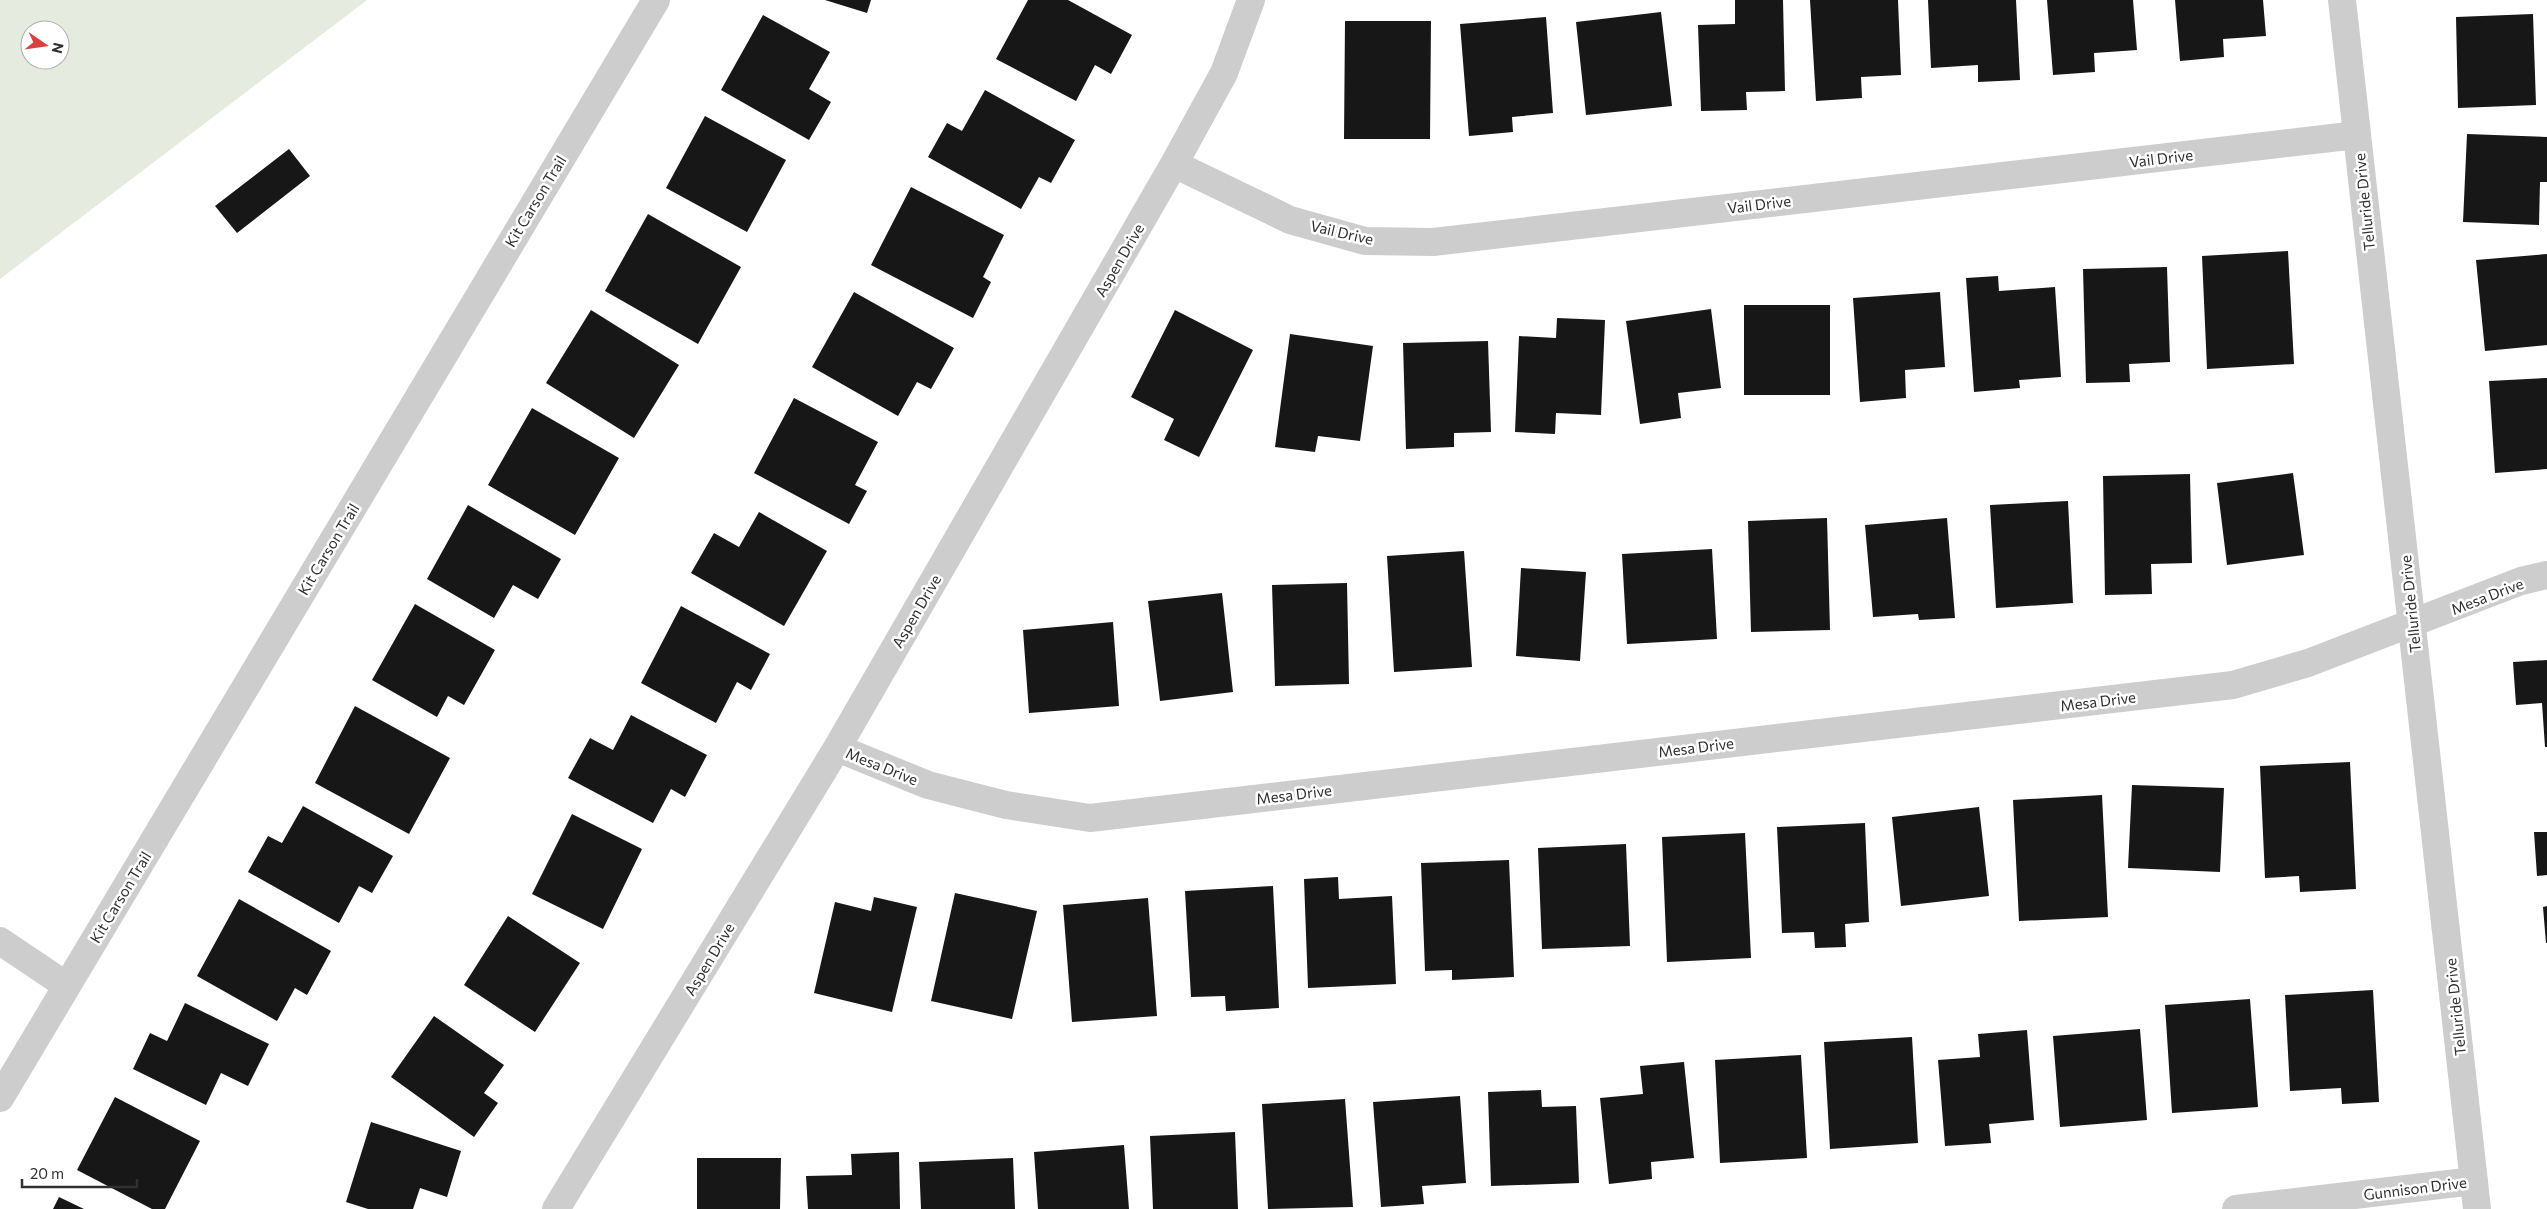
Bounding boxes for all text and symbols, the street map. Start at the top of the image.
north arrow [20,20,70,70]
text: N [49,41,68,55]
street label: Vail Drive [2128,145,2194,171]
street label: Kit Carson Trail [501,152,569,250]
street label: Telluride Drive [2350,152,2378,252]
street label: Vail Drive [1726,191,1792,217]
street label: Vail Drive [1309,216,1375,248]
street label: Aspen Drive [1091,220,1147,300]
street label: Kit Carson Trail [294,500,362,598]
street label: Telluride Drive [2396,554,2424,654]
street label: Aspen Drive [888,571,944,651]
street label: Mesa Drive [2448,574,2526,618]
street label: Mesa Drive [2059,687,2137,715]
street label: Mesa Drive [1657,733,1735,761]
street label: Mesa Drive [843,743,921,789]
street label: Mesa Drive [1255,780,1333,808]
street label: Kit Carson Trail [86,848,154,946]
street label: Aspen Drive [680,919,738,999]
street label: Telluride Drive [2441,957,2469,1057]
scale bar [22,1156,138,1188]
text: 20 m [30,1164,64,1182]
street label: Gunnison Drive [2362,1173,2468,1203]

